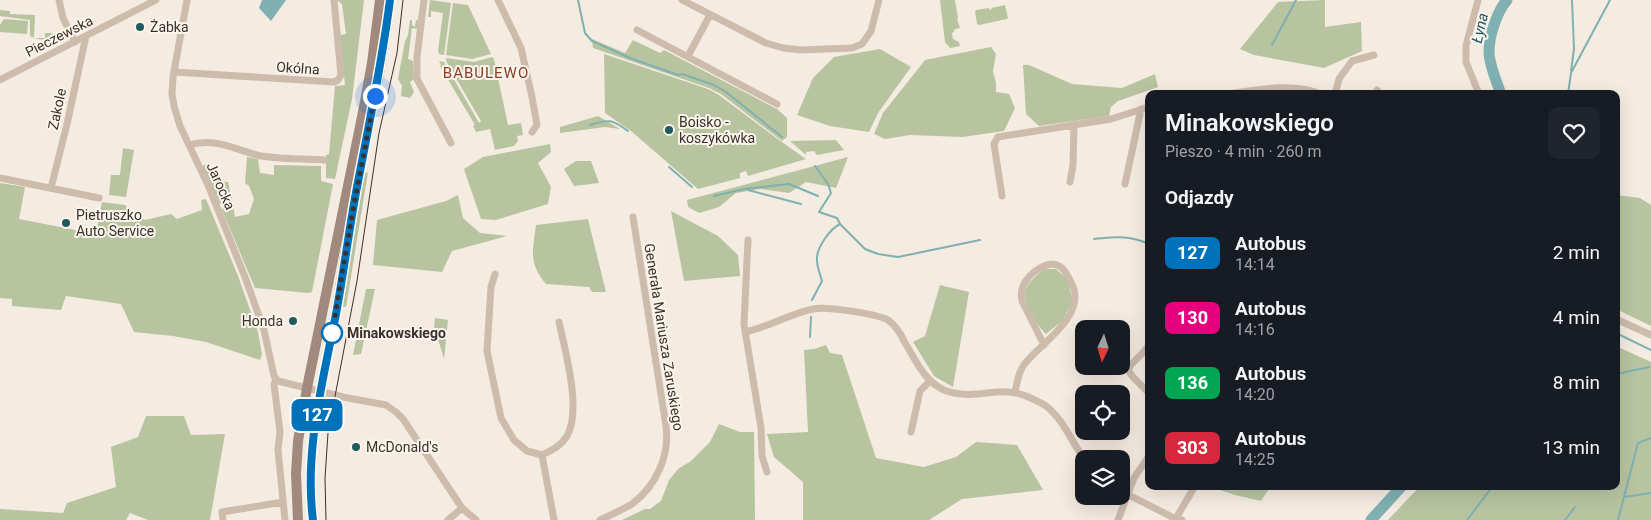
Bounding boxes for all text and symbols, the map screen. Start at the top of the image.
water label: Łyna [1468,11,1492,45]
street label: Pieczewska [23,12,95,60]
place label: Żabka [150,19,189,35]
marker: Żabka [134,21,146,33]
street label: Okólna [276,59,320,77]
district label: BABULEWO [443,64,529,82]
your location [363,84,388,109]
street label: Zakole [45,87,69,131]
button: heart [1548,107,1600,159]
text: Minakowskiego [1165,109,1334,137]
place label: Boisko - koszykówka [679,114,755,146]
marker: Boisko - koszykówka [663,124,675,136]
text: Pieszo · 4 min · 260 m [1165,142,1322,161]
street label: Jarocka [204,160,238,212]
text: Odjazdy [1165,186,1234,209]
place label: Pietruszko Auto Service [76,207,154,239]
marker: Pietruszko Auto Service [60,217,72,229]
text: Autobus [1235,232,1306,255]
text: 2 min [1553,241,1600,264]
street label: Generała Mariusza Zaruskiego [641,242,687,432]
text: 127 [1177,242,1208,263]
text: 14:14 [1235,255,1275,274]
text: Autobus [1235,297,1306,320]
text: 4 min [1553,306,1600,329]
text: 130 [1177,307,1208,328]
place label: Honda [242,313,283,329]
marker: Honda [287,315,299,327]
north arrow [1075,320,1130,375]
map controls [1075,320,1130,505]
text: 14:16 [1235,320,1275,339]
marker: Minakowskiego [321,322,343,344]
place label: Minakowskiego [347,325,446,341]
text: Autobus [1235,362,1306,385]
text: 8 min [1553,371,1600,394]
text: 136 [1177,372,1208,393]
button: locate [1075,385,1130,440]
text: 14:20 [1235,385,1275,404]
line badge: 127 [288,399,346,431]
text: 127 [302,404,332,425]
text: Autobus [1235,427,1306,450]
text: 13 min [1542,436,1600,459]
text: 303 [1177,437,1208,458]
place label: McDonald's [366,439,439,455]
marker: McDonald's [350,441,362,453]
button: layers [1075,450,1130,505]
text: 14:25 [1235,450,1275,469]

